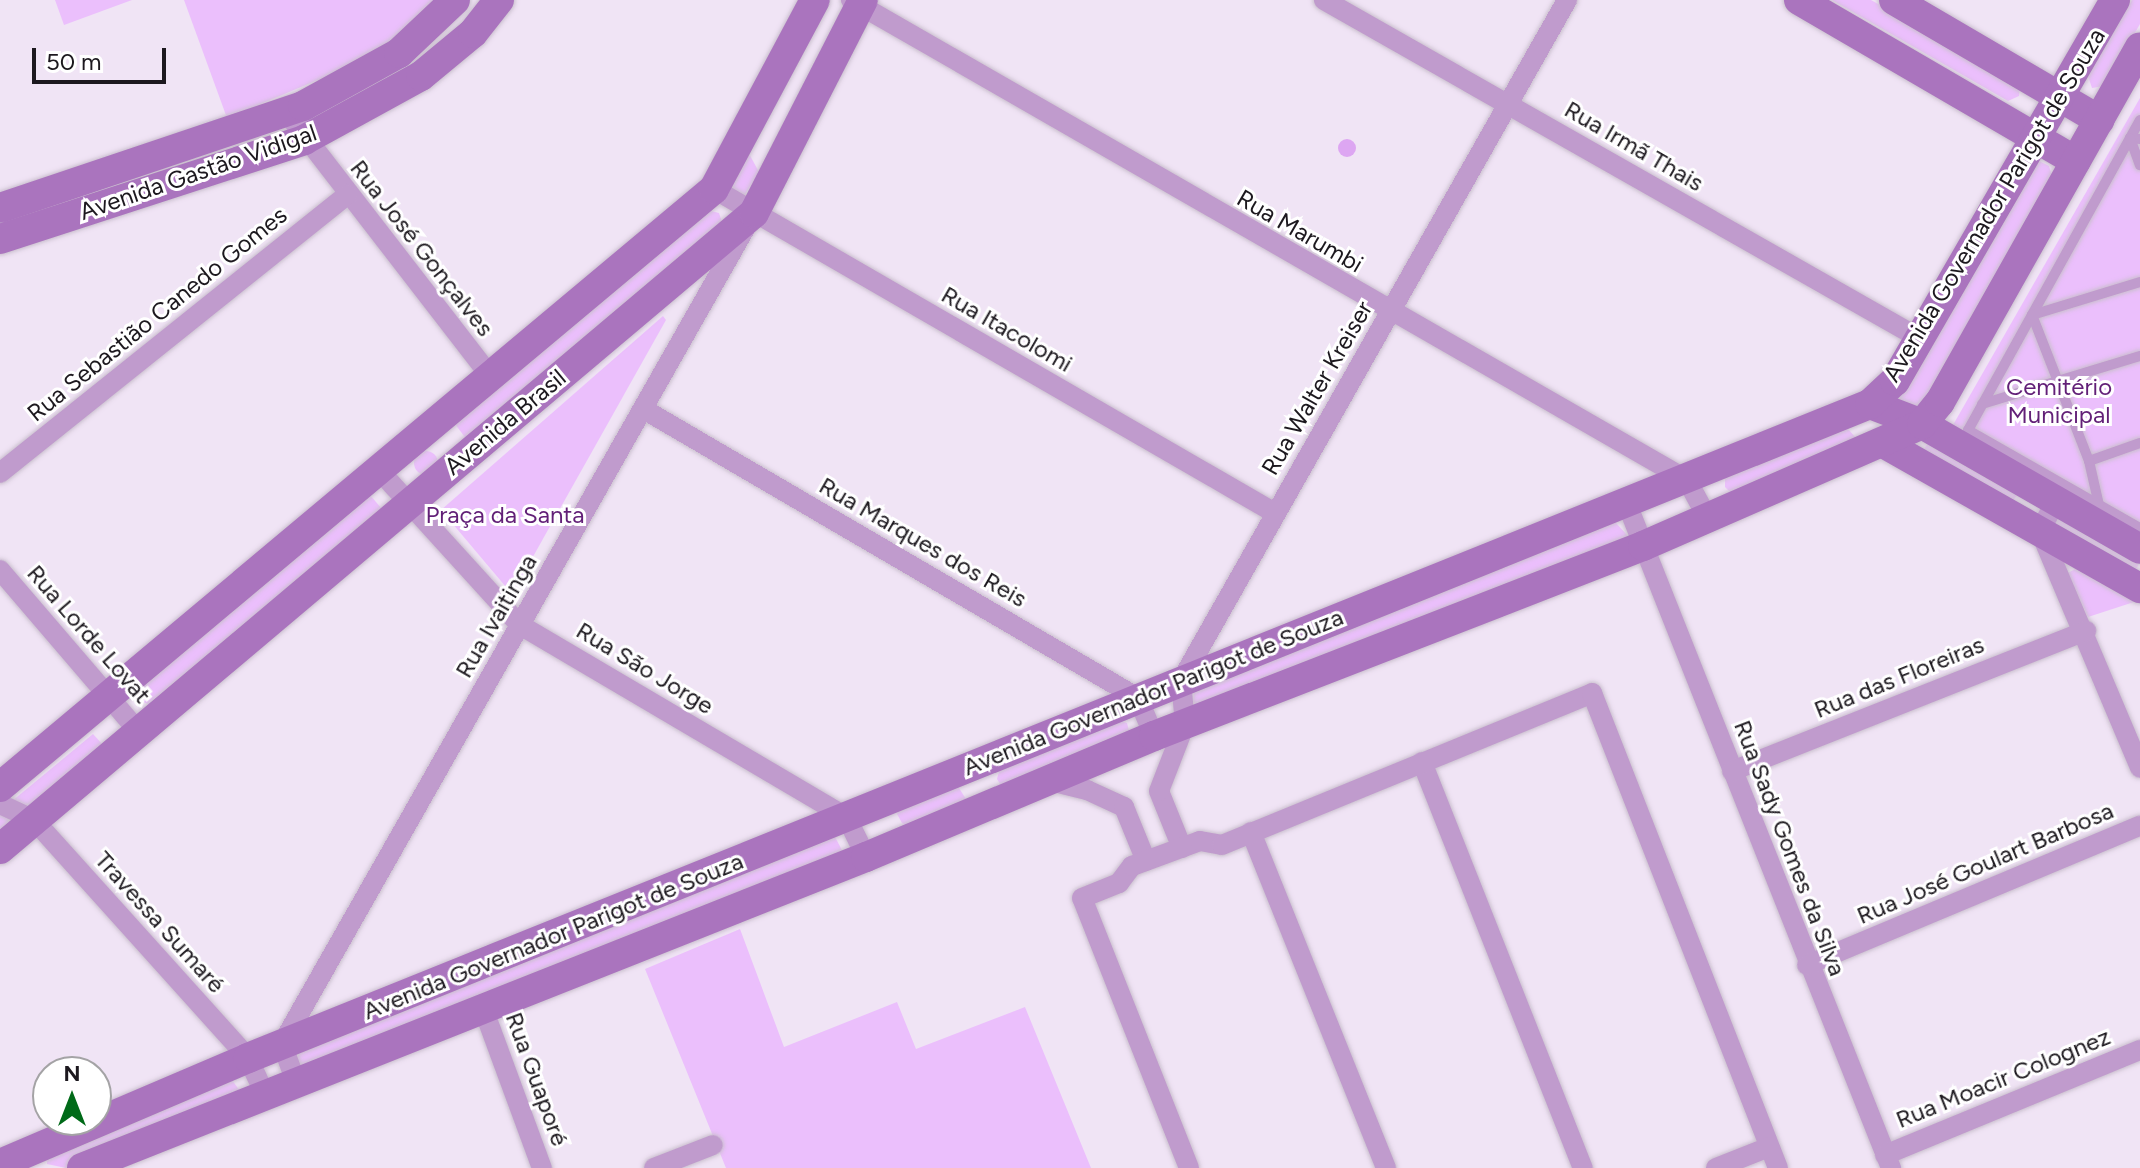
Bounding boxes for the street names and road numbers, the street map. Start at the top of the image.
street label: Avenida Governador Parigot de Souza [1877,23,2111,387]
street label: Rua Irmã Thais [1560,95,1708,197]
street label: Avenida Gastão Vidigal [76,118,320,226]
street label: Rua José Gonçalves [344,154,500,342]
street label: Rua Marumbi [1232,183,1368,279]
street label: Rua Sebastião Canedo Gomes [21,200,293,428]
street label: Rua Itacolomi [936,280,1078,378]
street label: Rua Walter Kreiser [1256,296,1378,480]
street label: Avenida Brasil [438,363,572,481]
street label: Rua Marques dos Reis [814,471,1032,613]
street label: Rua Ivaitinga [449,549,543,683]
street label: Rua Lorde Lovat [21,559,157,709]
street label: Avenida Governador Parigot de Souza [959,602,1347,782]
street label: Rua São Jorge [571,616,719,720]
street label: Rua das Floreiras [1810,630,1988,724]
street label: Rua Sady Gomes da Silva [1728,716,1852,980]
street label: Rua José Goulart Barbosa [1852,796,2118,930]
street label: Travessa Sumaré [89,845,231,999]
street label: Avenida Governador Parigot de Souza [359,846,747,1026]
street label: Rua Guaporé [500,1008,574,1150]
street label: Rua Moacir Colognez [1892,1022,2114,1134]

